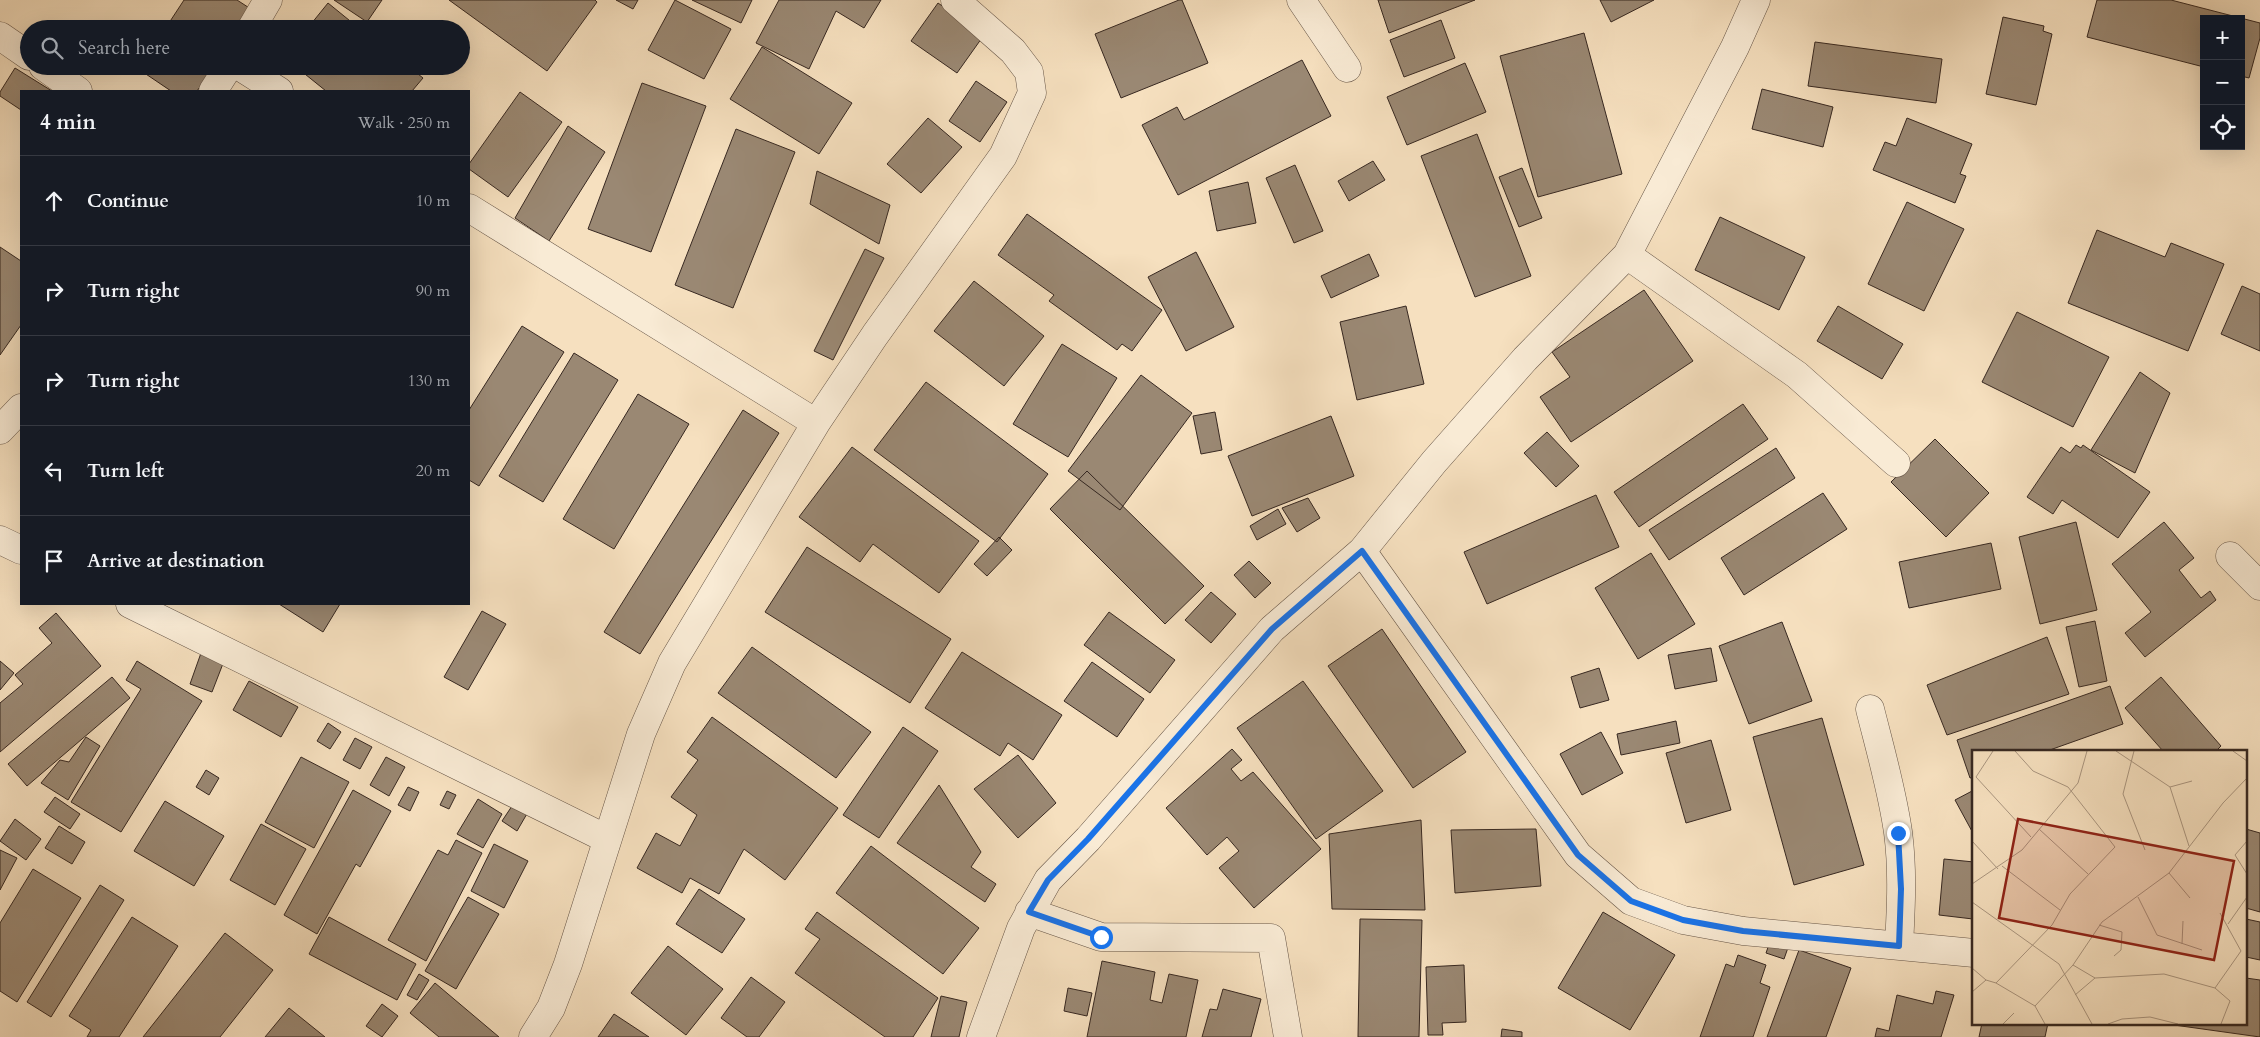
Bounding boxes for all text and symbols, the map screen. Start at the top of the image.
map controls [2200,15,2245,150]
button: + [2200,15,2245,60]
search box [20,20,470,75]
icon: search [38,34,66,62]
text: Search here [78,35,170,61]
button: − [2200,60,2245,105]
button: locate [2200,105,2245,150]
text: 4 min [40,108,96,137]
text: Walk · 250 m [358,112,450,134]
icon: ahead [40,187,68,215]
text: Continue [87,188,169,214]
text: 10 m [416,190,450,212]
icon: right [40,277,68,305]
text: Turn right [87,278,179,304]
text: 90 m [416,280,450,302]
icon: right [40,367,68,395]
text: Turn right [87,368,179,394]
text: 130 m [408,370,450,392]
icon: left [40,457,68,485]
text: Turn left [87,458,164,484]
text: 20 m [416,460,450,482]
icon: arrive [40,547,68,575]
text: Arrive at destination [87,548,264,574]
inset map [1972,750,2248,1024]
route end [1887,822,1910,845]
route start [1090,926,1113,949]

